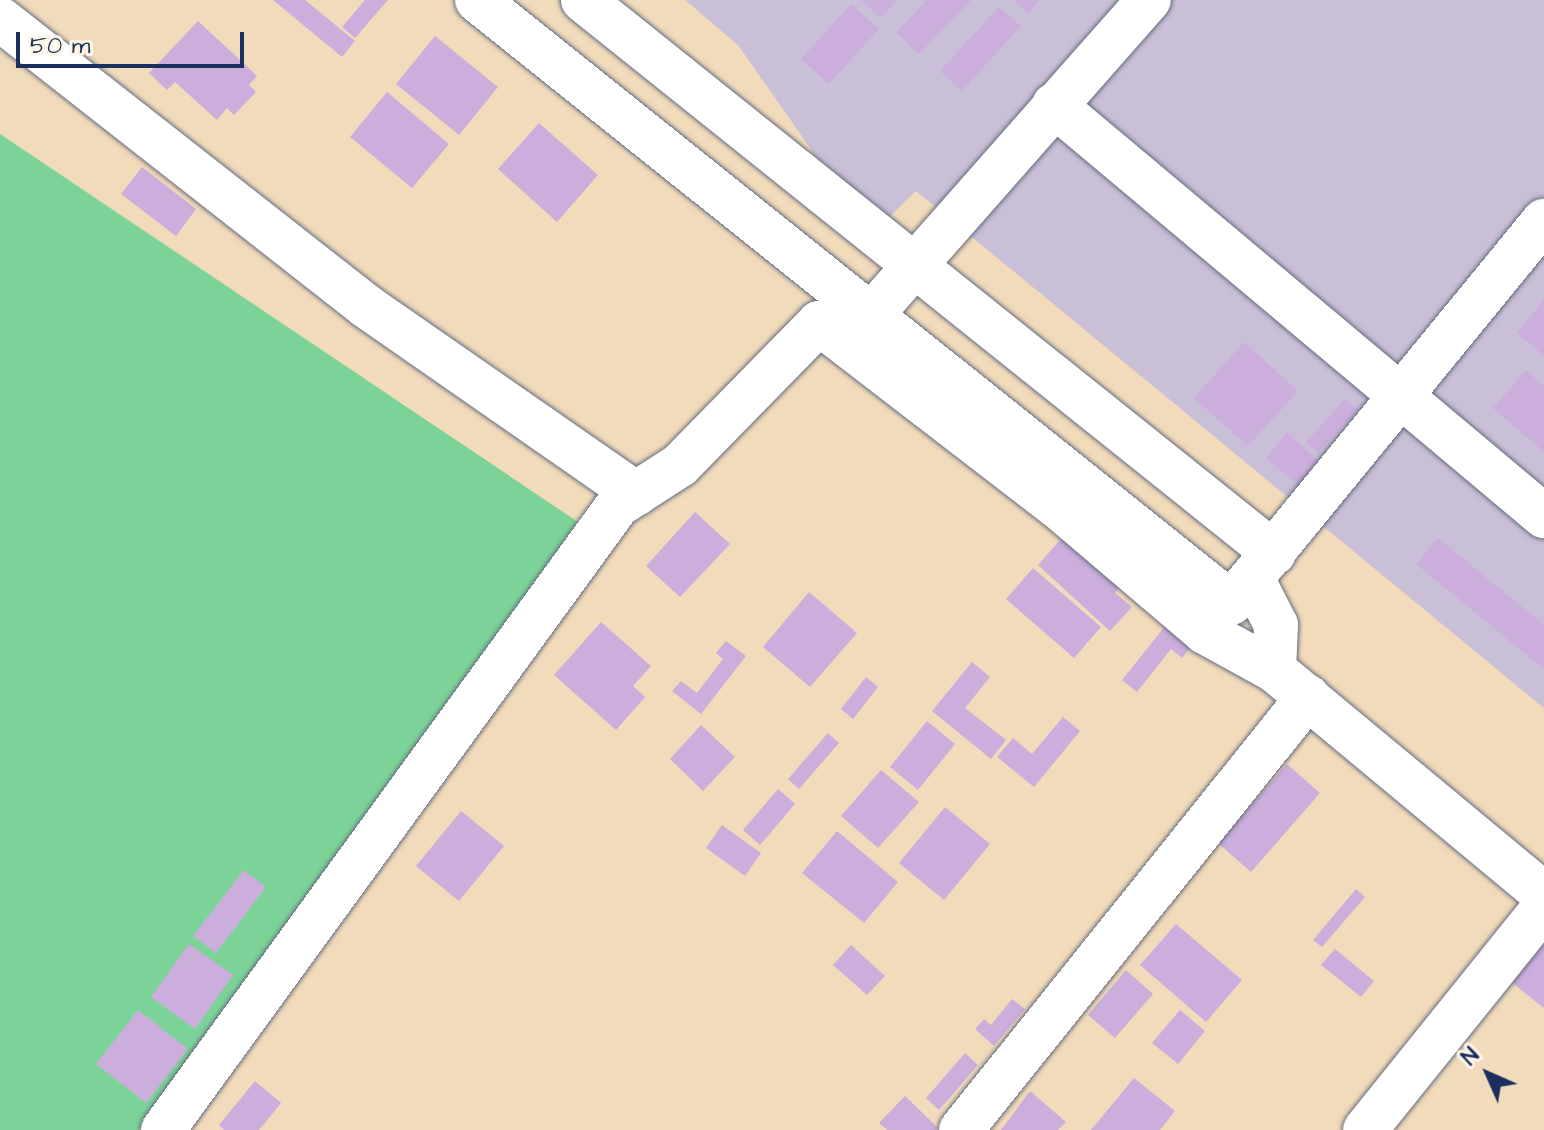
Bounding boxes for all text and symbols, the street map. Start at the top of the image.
scale bar [20,16,248,66]
text: 50 m [30,29,90,63]
north arrow [1448,1034,1528,1114]
text: N [1455,1041,1487,1073]

